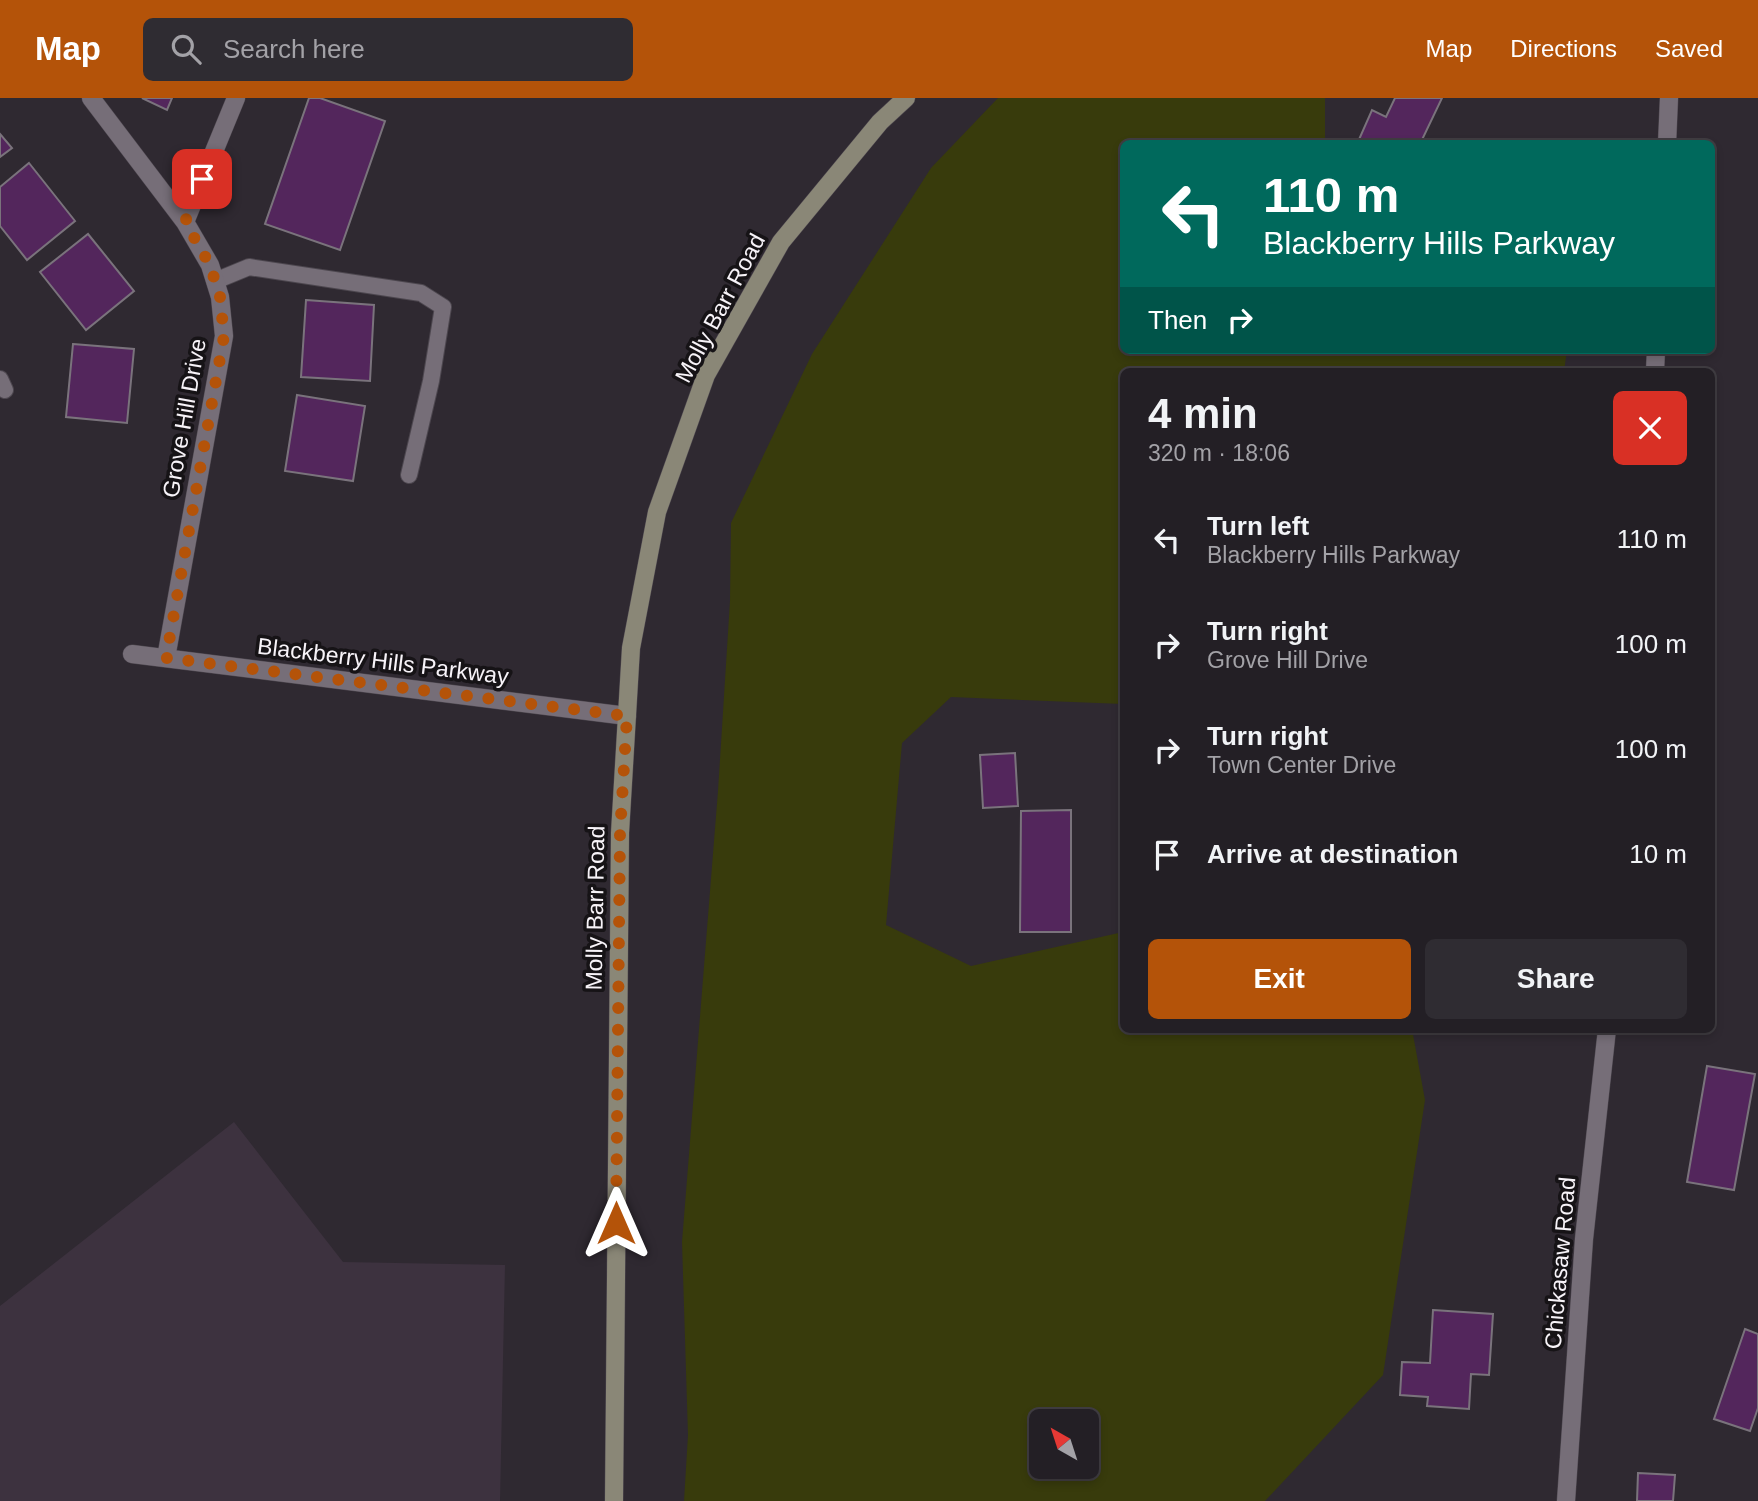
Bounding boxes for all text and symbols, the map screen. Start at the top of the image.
search box [143,18,633,81]
text: Map [35,30,101,67]
icon: search [167,30,205,68]
text: Search here [223,34,365,64]
text: Map [1426,35,1472,62]
text: Directions [1510,35,1617,62]
text: Saved [1655,35,1723,62]
pin [172,149,232,209]
icon: arrive [183,160,221,198]
icon: left [1148,168,1239,259]
text: 110 m [1263,168,1399,222]
text: Blackberry Hills Parkway [1263,225,1615,261]
street label: Molly Barr Road [670,229,770,387]
icon: right [1221,301,1259,339]
text: Then [1148,305,1207,335]
street label: Grove Hill Drive [157,336,211,500]
text: 4 min [1148,390,1258,437]
button: close [1613,391,1687,465]
text: 320 m · 18:06 [1148,440,1290,466]
text: Turn left [1207,511,1309,541]
icon: left [1148,521,1186,559]
text: 110 m [1617,524,1687,554]
text: Blackberry Hills Parkway [1207,542,1460,568]
text: Turn right [1207,616,1328,646]
icon: right [1148,626,1186,664]
text: 100 m [1615,629,1687,659]
street label: Blackberry Hills Parkway [256,633,511,689]
text: Grove Hill Drive [1207,647,1368,673]
text: Turn right [1207,721,1328,751]
icon: right [1148,731,1186,769]
text: 100 m [1615,734,1687,764]
text: Town Center Drive [1207,752,1396,778]
street label: Molly Barr Road [581,825,609,991]
icon: arrive [1148,836,1186,874]
text: Arrive at destination [1207,839,1458,869]
text: 10 m [1629,839,1687,869]
button: Exit [1148,939,1411,1019]
button: Share [1425,939,1687,1019]
street label: Chickasaw Road [1540,1176,1580,1350]
position arrow [579,1186,653,1260]
north arrow [1029,1409,1099,1479]
map controls [1029,1409,1099,1479]

